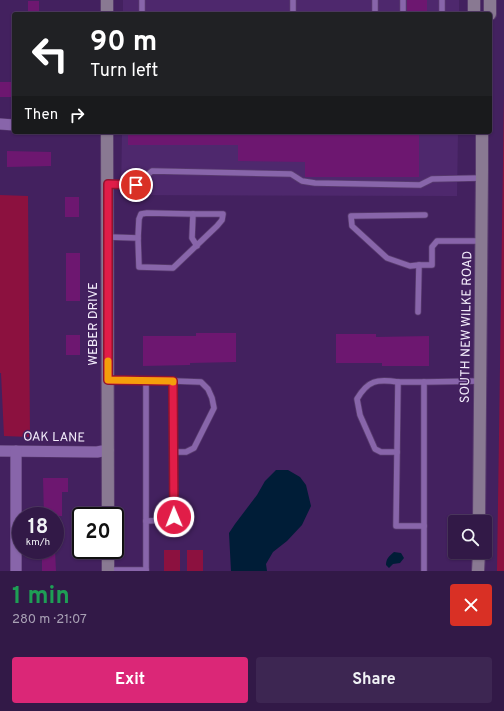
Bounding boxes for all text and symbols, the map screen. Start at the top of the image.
text: 90 m [90,25,157,61]
icon: left [24,28,76,80]
text: Turn left [90,60,158,83]
icon: right [66,104,88,126]
text: Then [24,106,58,125]
pin [119,168,153,202]
icon: arrive [125,174,147,196]
street label: SOUTH NEW WILKE ROAD [458,251,476,403]
street label: WEBER DRIVE [86,282,102,366]
street label: OAK LANE [23,429,85,447]
position arrow [153,496,195,538]
speed limit sign: 20 [72,507,124,559]
text: 18 [28,515,48,541]
map controls [448,515,492,559]
button: search [448,515,492,559]
text: km/h [26,536,50,549]
text: 1 min [12,582,70,612]
button: close [450,584,492,626]
text: 280 m · 21:07 [12,612,87,628]
button: Exit [12,657,248,703]
button: Share [256,657,492,703]

